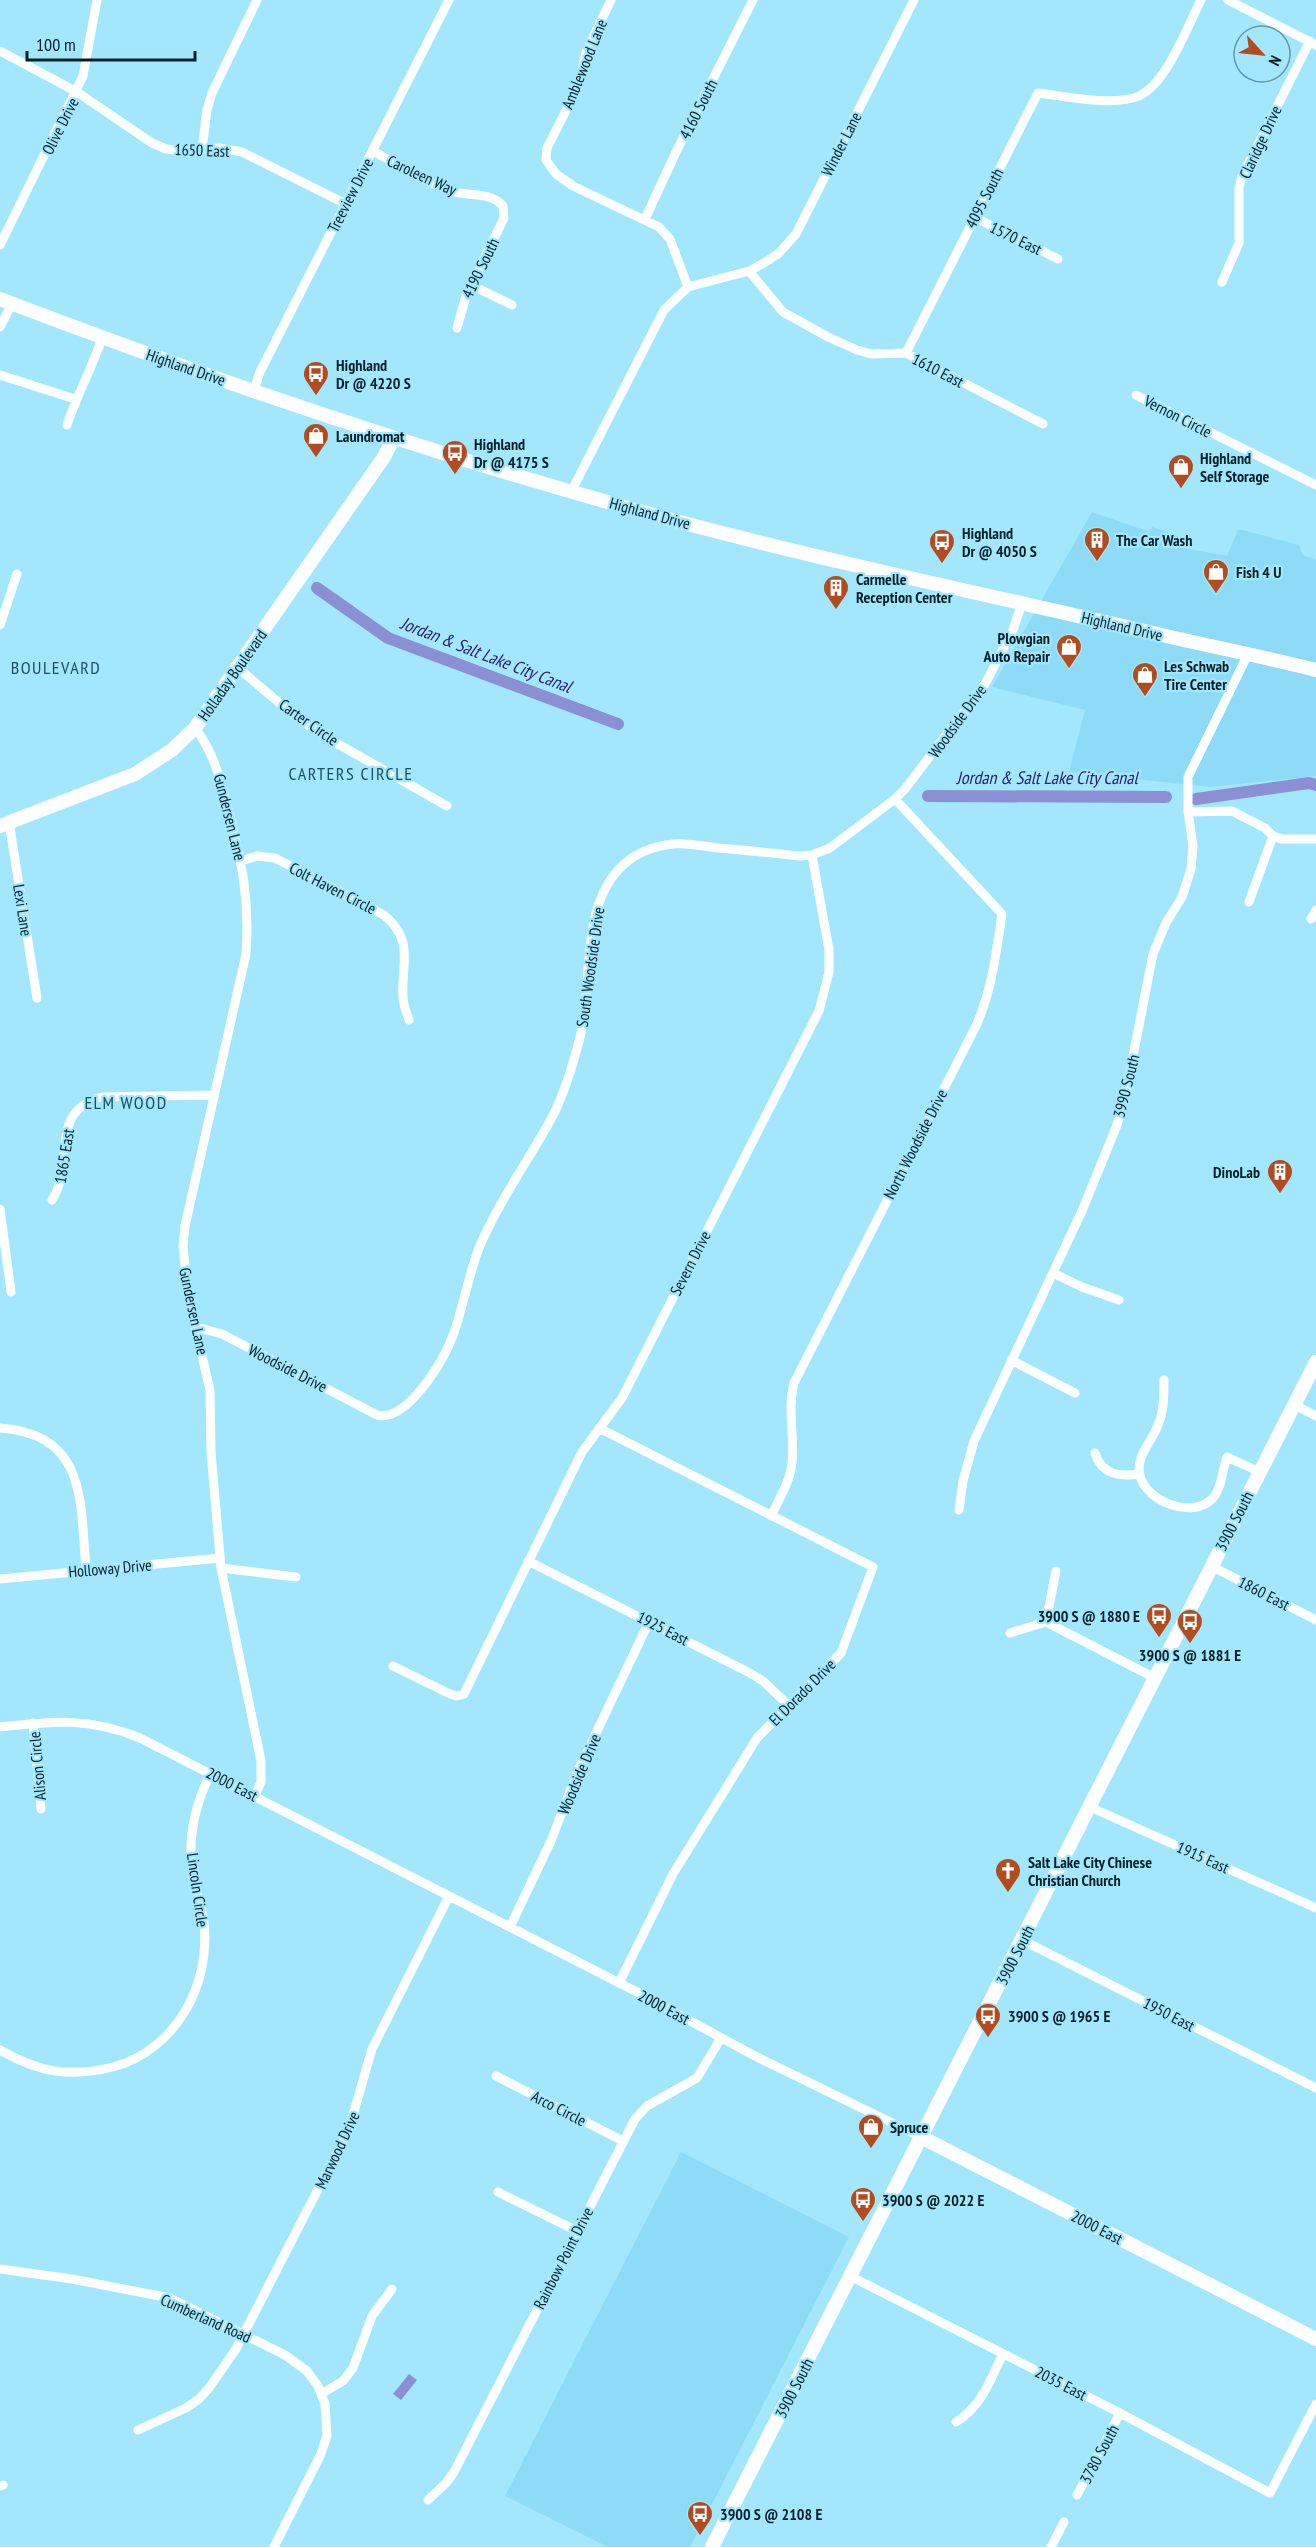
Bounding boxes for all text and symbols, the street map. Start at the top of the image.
street label: Amblewood Lane [557,16,611,112]
scale bar [27,24,195,62]
north arrow [1232,24,1292,84]
text: 100 m [36,33,76,56]
text: N [1264,52,1286,69]
street label: 4160 South [674,76,722,142]
street label: Olive Drive [37,94,83,158]
street label: Claridge Drive [1234,102,1286,182]
street label: Winder Lane [816,109,866,179]
street label: 1650 East [174,139,231,161]
street label: Caroleen Way [384,150,460,200]
street label: Treeview Drive [323,154,377,236]
street label: 4095 South [960,165,1008,231]
street label: 1570 East [987,217,1046,259]
street label: 4190 South [457,235,503,301]
street label: Highland Drive [144,344,228,390]
street label: 1610 East [909,349,968,392]
place label: Highland Dr @ 4220 S [336,355,411,393]
bus stop icon: Highland Dr @ 4220 S [301,359,331,397]
street label: Vernon Circle [1140,390,1215,442]
shop icon: Laundromat [301,421,331,459]
place label: Laundromat [336,426,405,446]
place label: Highland Dr @ 4175 S [474,434,549,472]
bus stop icon: Highland Dr @ 4175 S [440,438,470,476]
place label: Highland Self Storage [1200,448,1269,486]
shop icon: Highland Self Storage [1166,452,1196,490]
street label: Highland Drive [608,493,692,533]
place label: Highland Dr @ 4050 S [962,523,1037,561]
building icon: The Car Wash [1082,525,1112,563]
bus stop icon: Highland Dr @ 4050 S [927,527,957,565]
place label: The Car Wash [1116,530,1192,550]
shop icon: Fish 4 U [1201,557,1231,595]
place label: Fish 4 U [1236,562,1282,582]
place label: Carmelle Reception Center [856,569,953,607]
building icon: Carmelle Reception Center [821,573,851,611]
street label: Highland Drive [1080,607,1164,645]
water label: Jordan & Salt Lake City Canal [397,611,577,698]
street label: Holladay Boulevard [193,625,271,725]
place label: Plowgian Auto Repair [982,628,1050,666]
shop icon: Plowgian Auto Repair [1054,632,1084,670]
district label: BOULEVARD [11,656,101,679]
place label: Les Schwab Tire Center [1164,656,1229,694]
shop icon: Les Schwab Tire Center [1130,660,1160,698]
street label: Woodside Drive [924,680,990,762]
street label: Carter Circle [275,694,343,750]
district label: CARTERS CIRCLE [288,762,414,785]
water label: Jordan & Salt Lake City Canal [955,766,1139,789]
street label: Gundersen Lane [210,772,250,862]
street label: Colt Haven Circle [286,858,380,918]
street label: Lexi Lane [9,883,37,937]
street label: South Woodside Drive [572,906,608,1028]
street label: 3990 South [1109,1052,1143,1120]
street label: North Woodside Drive [879,1086,951,1202]
district label: ELM WOOD [84,1091,168,1114]
street label: 1865 East [50,1127,78,1185]
building icon: DinoLab [1265,1157,1295,1195]
place label: DinoLab [1213,1162,1260,1182]
street label: Severn Drive [665,1227,715,1299]
street label: Gundersen Lane [175,1266,213,1356]
street label: Woodside Drive [245,1340,331,1396]
street label: 3900 South [1210,1488,1258,1554]
street label: Holloway Drive [67,1554,153,1582]
street label: 1860 East [1235,1572,1294,1615]
bus stop icon: 3900 S @ 1880 E [1144,1601,1174,1639]
place label: 3900 S @ 1880 E [1038,1606,1140,1626]
street label: 1925 East [634,1607,693,1650]
bus stop icon: 3900 S @ 1881 E [1175,1607,1205,1645]
place label: 3900 S @ 1881 E [1139,1645,1241,1665]
street label: El Dorado Drive [764,1654,840,1730]
street label: Alison Circle [24,1731,50,1801]
street label: Woodside Drive [553,1731,605,1817]
street label: 2000 East [203,1763,262,1806]
street label: 1915 East [1174,1837,1233,1878]
street label: Lincoln Circle [183,1852,213,1928]
place label: Salt Lake City Chinese Christian Church [1028,1852,1152,1890]
church icon: Salt Lake City Chinese Christian Church [993,1856,1023,1894]
street label: 3900 South [991,1922,1039,1988]
street label: 2000 East [635,1985,694,2029]
street label: 1950 East [1140,1993,1199,2036]
bus stop icon: 3900 S @ 1965 E [973,2001,1003,2039]
place label: 3900 S @ 1965 E [1008,2006,1110,2026]
street label: Arco Circle [528,2086,590,2130]
street label: Marwood Drive [310,2108,364,2192]
shop icon: Spruce [856,2112,886,2150]
place label: Spruce [890,2117,928,2137]
bus stop icon: 3900 S @ 2022 E [848,2185,878,2223]
place label: 3900 S @ 2022 E [882,2190,984,2210]
street label: Rainbow Point Drive [529,2204,597,2312]
street label: 2000 East [1068,2206,1127,2249]
street label: Cumberland Road [158,2289,255,2347]
street label: 3900 South [770,2355,818,2421]
street label: 2035 East [1032,2362,1091,2405]
street label: 3780 South [1075,2421,1123,2487]
bus stop icon: 3900 S @ 2108 E [685,2499,715,2537]
place label: 3900 S @ 2108 E [720,2504,822,2524]

